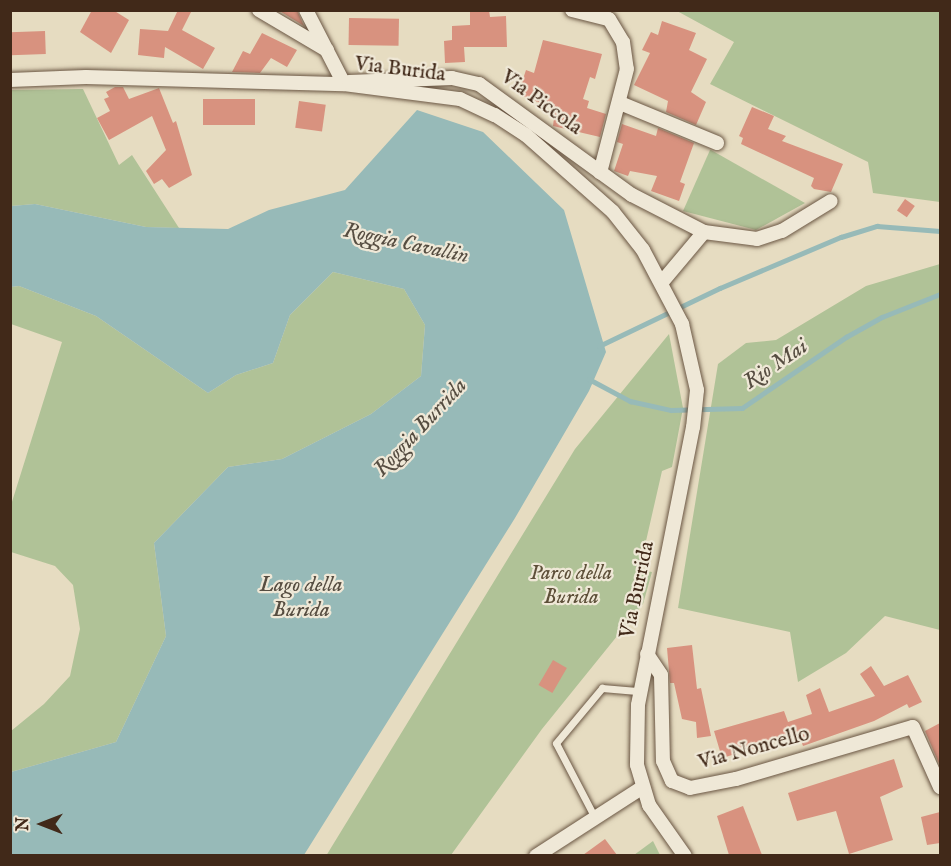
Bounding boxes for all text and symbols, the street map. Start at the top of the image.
street label: Via Burida [353,52,447,88]
street label: Via Piccola [495,65,587,141]
water label: Roggia Cavallin [341,218,471,270]
water label: Rio Mai [739,334,813,396]
water label: Roggia Burrida [369,373,473,483]
street label: Via Burrida [615,539,661,641]
park label: Parco della Burida [530,561,612,611]
water label: Lago della Burida [260,572,342,624]
street label: Via Noncello [696,722,812,776]
north arrow [12,794,72,854]
text: N [14,817,34,831]

